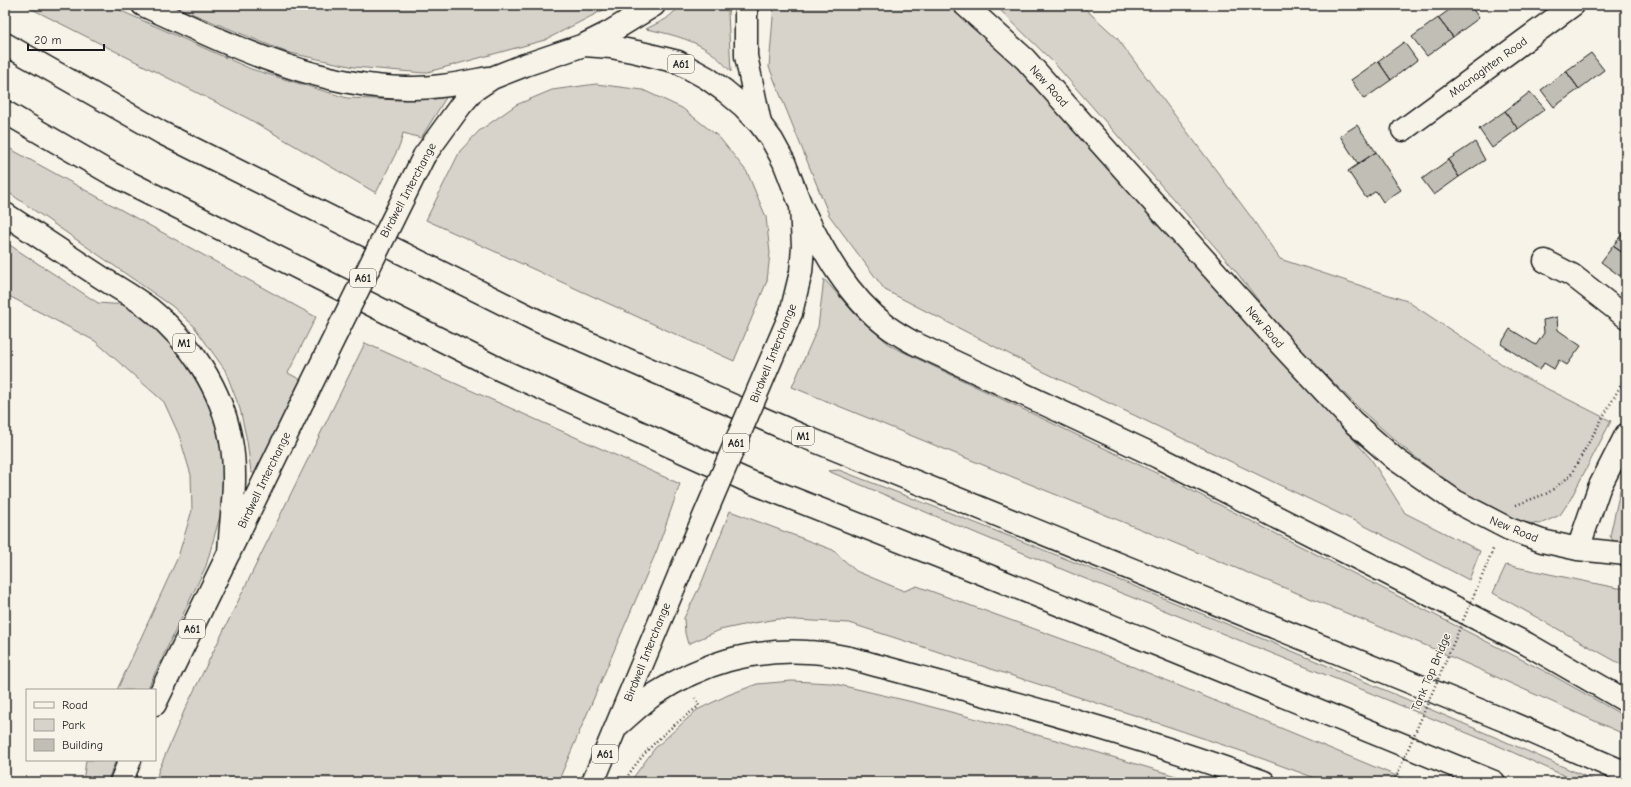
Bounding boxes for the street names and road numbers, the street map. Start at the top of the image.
street label: Macnaghten Road [1446,34,1530,100]
road number: A61 [668,55,694,73]
street label: New Road [1027,62,1071,110]
street label: Birdwell Interchange [377,140,439,240]
road number: A61 [350,269,376,287]
street label: Birdwell Interchange [747,302,799,404]
street label: New Road [1243,303,1287,351]
road number: M1 [173,334,195,352]
road number: M1 [792,427,814,445]
street label: Birdwell Interchange [235,430,293,530]
road number: A61 [723,434,749,452]
street label: New Road [1488,513,1540,545]
street label: Birdwell Interchange [621,601,673,703]
road number: A61 [179,620,205,638]
street label: Tank Top Bridge [1408,631,1454,713]
road number: A61 [592,745,618,763]

